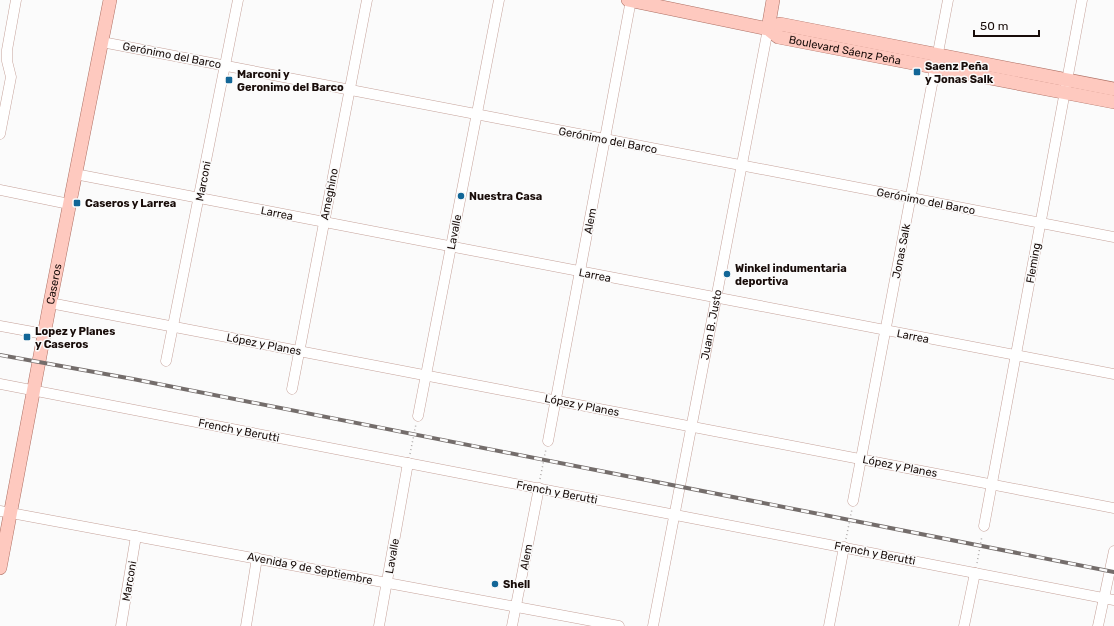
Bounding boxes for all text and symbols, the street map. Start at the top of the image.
scale bar [974,12,1039,38]
text: 50 m [980,19,1008,33]
street label: Boulevard Sáenz Peña [788,33,902,68]
street label: Gerónimo del Barco [122,40,222,71]
place label: Saenz Peña y Jonas Salk [925,60,994,86]
marker: Saenz Peña y Jonas Salk [912,67,922,77]
place label: Marconi y Geronimo del Barco [237,68,344,94]
marker: Marconi y Geronimo del Barco [224,75,234,85]
street label: Gerónimo del Barco [558,125,658,156]
street label: Marconi [193,160,214,202]
street label: Ameghino [318,167,341,221]
street label: Gerónimo del Barco [876,186,976,217]
place label: Nuestra Casa [469,190,542,203]
marker: Nuestra Casa [456,191,466,201]
place label: Caseros y Larrea [85,197,176,210]
marker: Caseros y Larrea [72,198,82,208]
street label: Larrea [260,204,294,223]
street label: Alem [582,207,599,235]
street label: Lavalle [445,213,464,251]
street label: Jonas Salk [890,222,913,280]
street label: Fleming [1024,242,1043,284]
street label: Caseros [44,262,65,306]
place label: Winkel indumentaria deportiva [735,262,847,288]
street label: Larrea [578,266,612,285]
marker: Winkel indumentaria deportiva [722,269,732,279]
street label: Juan B. Justo [698,288,725,361]
place label: Lopez y Planes y Caseros [35,325,115,351]
street label: Larrea [896,327,930,346]
street label: López y Planes [225,331,303,358]
marker: Lopez y Planes y Caseros [22,332,32,342]
street label: López y Planes [543,392,621,419]
street label: French y Berutti [197,416,281,445]
street label: López y Planes [861,453,939,480]
street label: French y Berutti [515,478,599,507]
street label: Lavalle [383,537,402,575]
street label: French y Berutti [833,539,917,568]
street label: Alem [518,543,535,571]
street label: Avenida 9 de Septiembre [246,550,374,587]
street label: Marconi [120,560,139,602]
place label: Shell [503,578,530,591]
marker: Shell [490,579,500,589]

